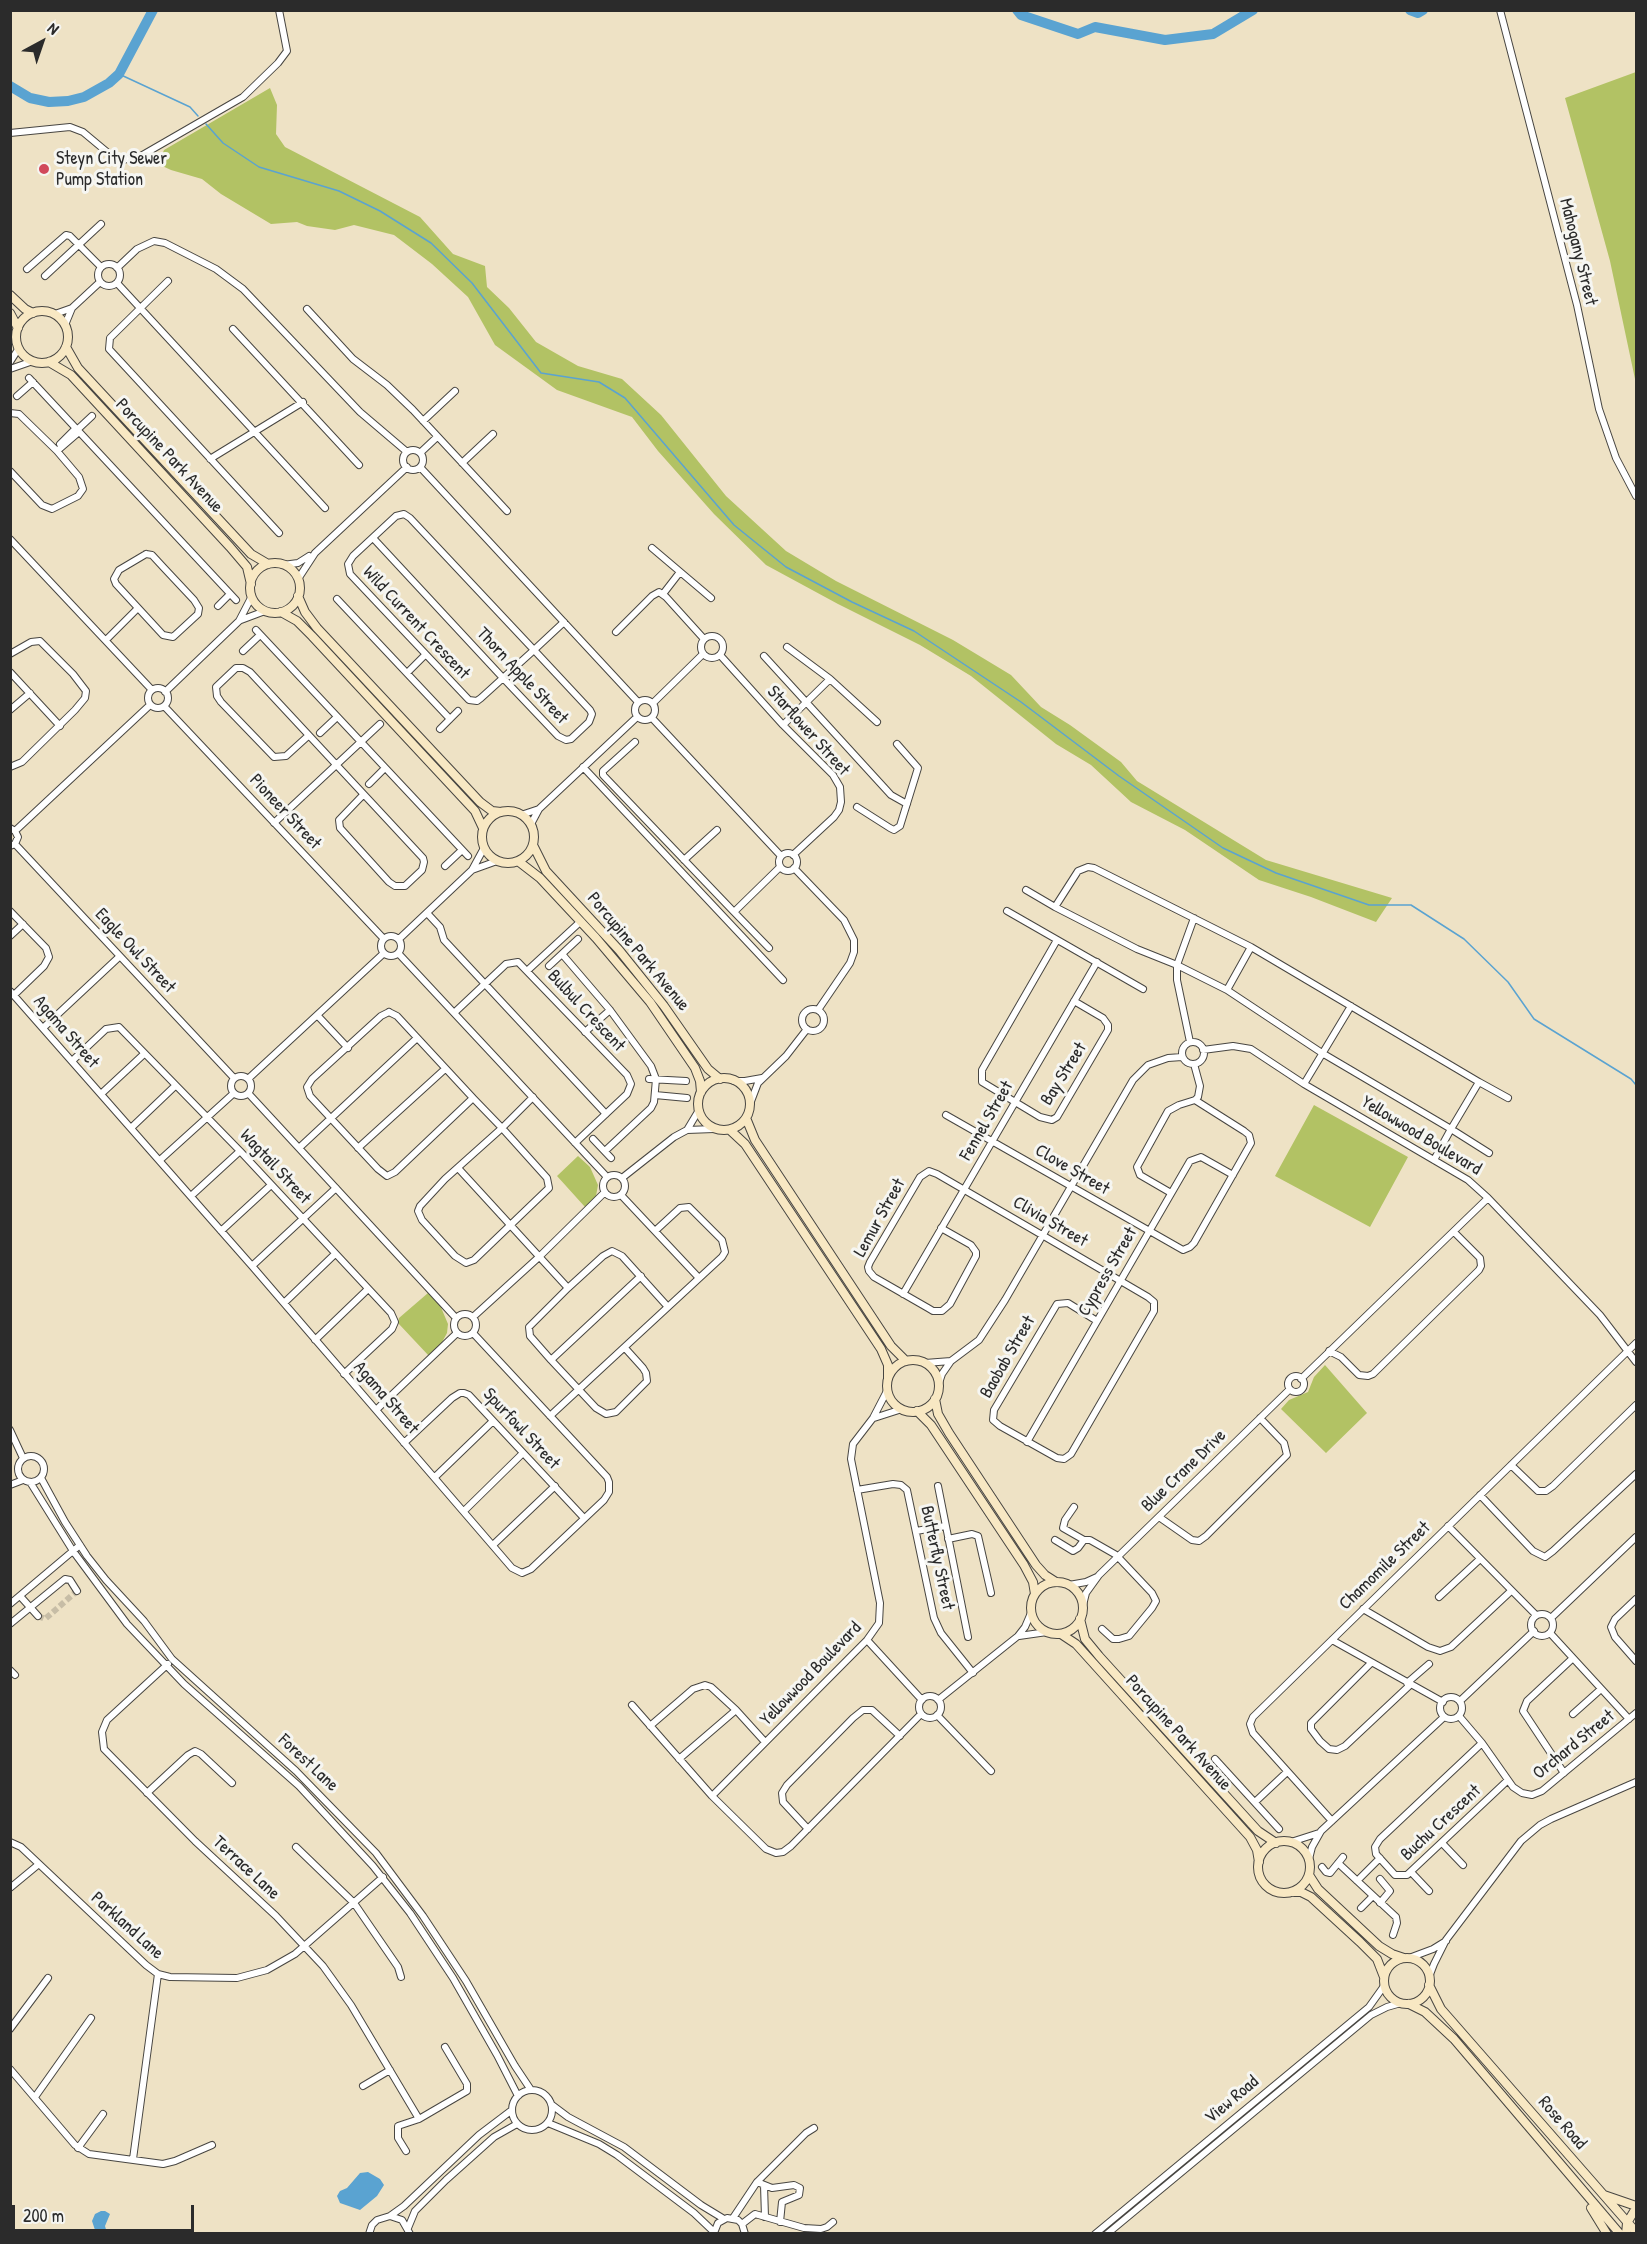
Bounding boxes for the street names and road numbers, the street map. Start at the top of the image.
street label: Mahogany Street [1554,196,1602,308]
street label: Porcupine Park Avenue [111,394,227,518]
street label: Wild Current Crescent [358,562,474,684]
street label: Thorn Apple Street [472,623,572,729]
street label: Starflower Street [762,682,854,780]
street label: Pioneer Street [245,770,325,854]
street label: Porcupine Park Avenue [582,888,694,1016]
street label: Eagle Owl Street [90,904,180,998]
street label: Bulbul Crescent [543,966,629,1056]
street label: Agama Street [29,991,103,1073]
street label: Bay Street [1036,1039,1092,1109]
street label: Fennel Street [956,1077,1018,1165]
street label: Yellowwood Boulevard [1357,1092,1485,1180]
street label: Wagtail Street [235,1125,315,1209]
street label: Clove Street [1031,1140,1113,1200]
street label: Lemur Street [850,1175,910,1261]
street label: Clivia Street [1009,1192,1091,1252]
street label: Cypress Street [1074,1224,1142,1320]
street label: Baobab Street [976,1312,1040,1402]
street label: Agama Street [349,1357,423,1439]
street label: Spurfowl Street [478,1384,564,1474]
street label: Blue Crane Drive [1137,1425,1231,1517]
street label: Butterfly Street [915,1504,959,1612]
street label: Chamomile Street [1335,1517,1435,1615]
street label: Yellowwood Boulevard [756,1618,866,1730]
street label: Porcupine Park Avenue [1120,1671,1236,1795]
street label: Orchard Street [1529,1706,1619,1784]
street label: Forest Lane [273,1730,343,1796]
street label: Buchu Crescent [1396,1780,1486,1866]
street label: Terrace Lane [208,1832,284,1904]
street label: Parkland Lane [86,1888,168,1964]
street label: View Road [1201,2071,1263,2129]
street label: Rose Road [1533,2092,1591,2154]

